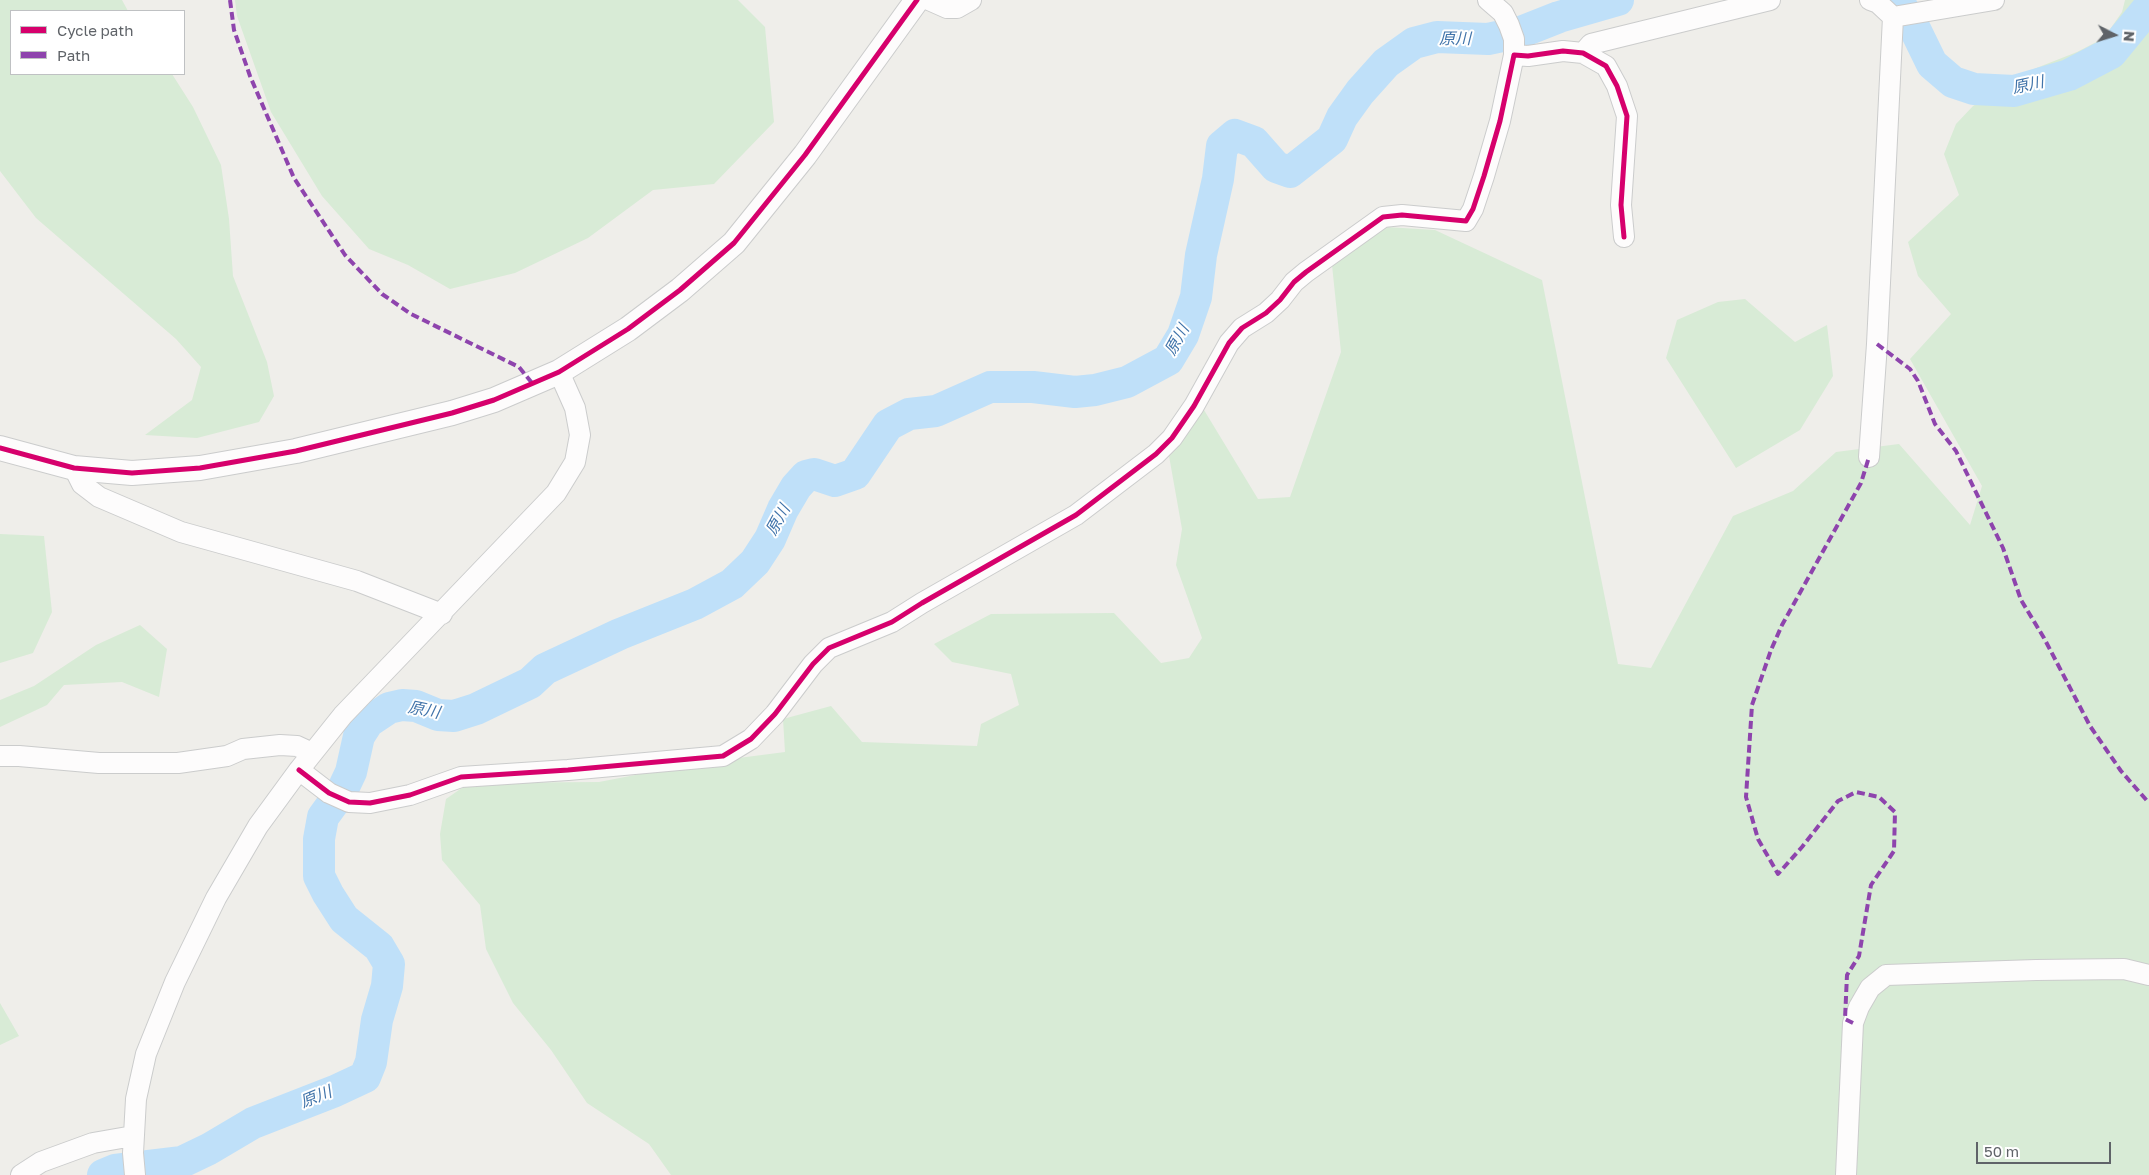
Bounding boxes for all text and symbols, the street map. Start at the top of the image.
legend [10,10,185,75]
north arrow [2089,10,2139,60]
text: Cycle path [57,21,133,39]
water label: 原川 [1439,29,1471,49]
text: N [2121,30,2138,42]
text: Path [57,46,90,64]
water label: 原川 [2010,72,2046,98]
water label: 原川 [1161,321,1193,359]
water label: 原川 [762,501,794,539]
water label: 原川 [406,698,442,722]
water label: 原川 [298,1082,334,1112]
scale bar [1979,1132,2114,1164]
text: 50 m [1984,1142,2019,1160]

